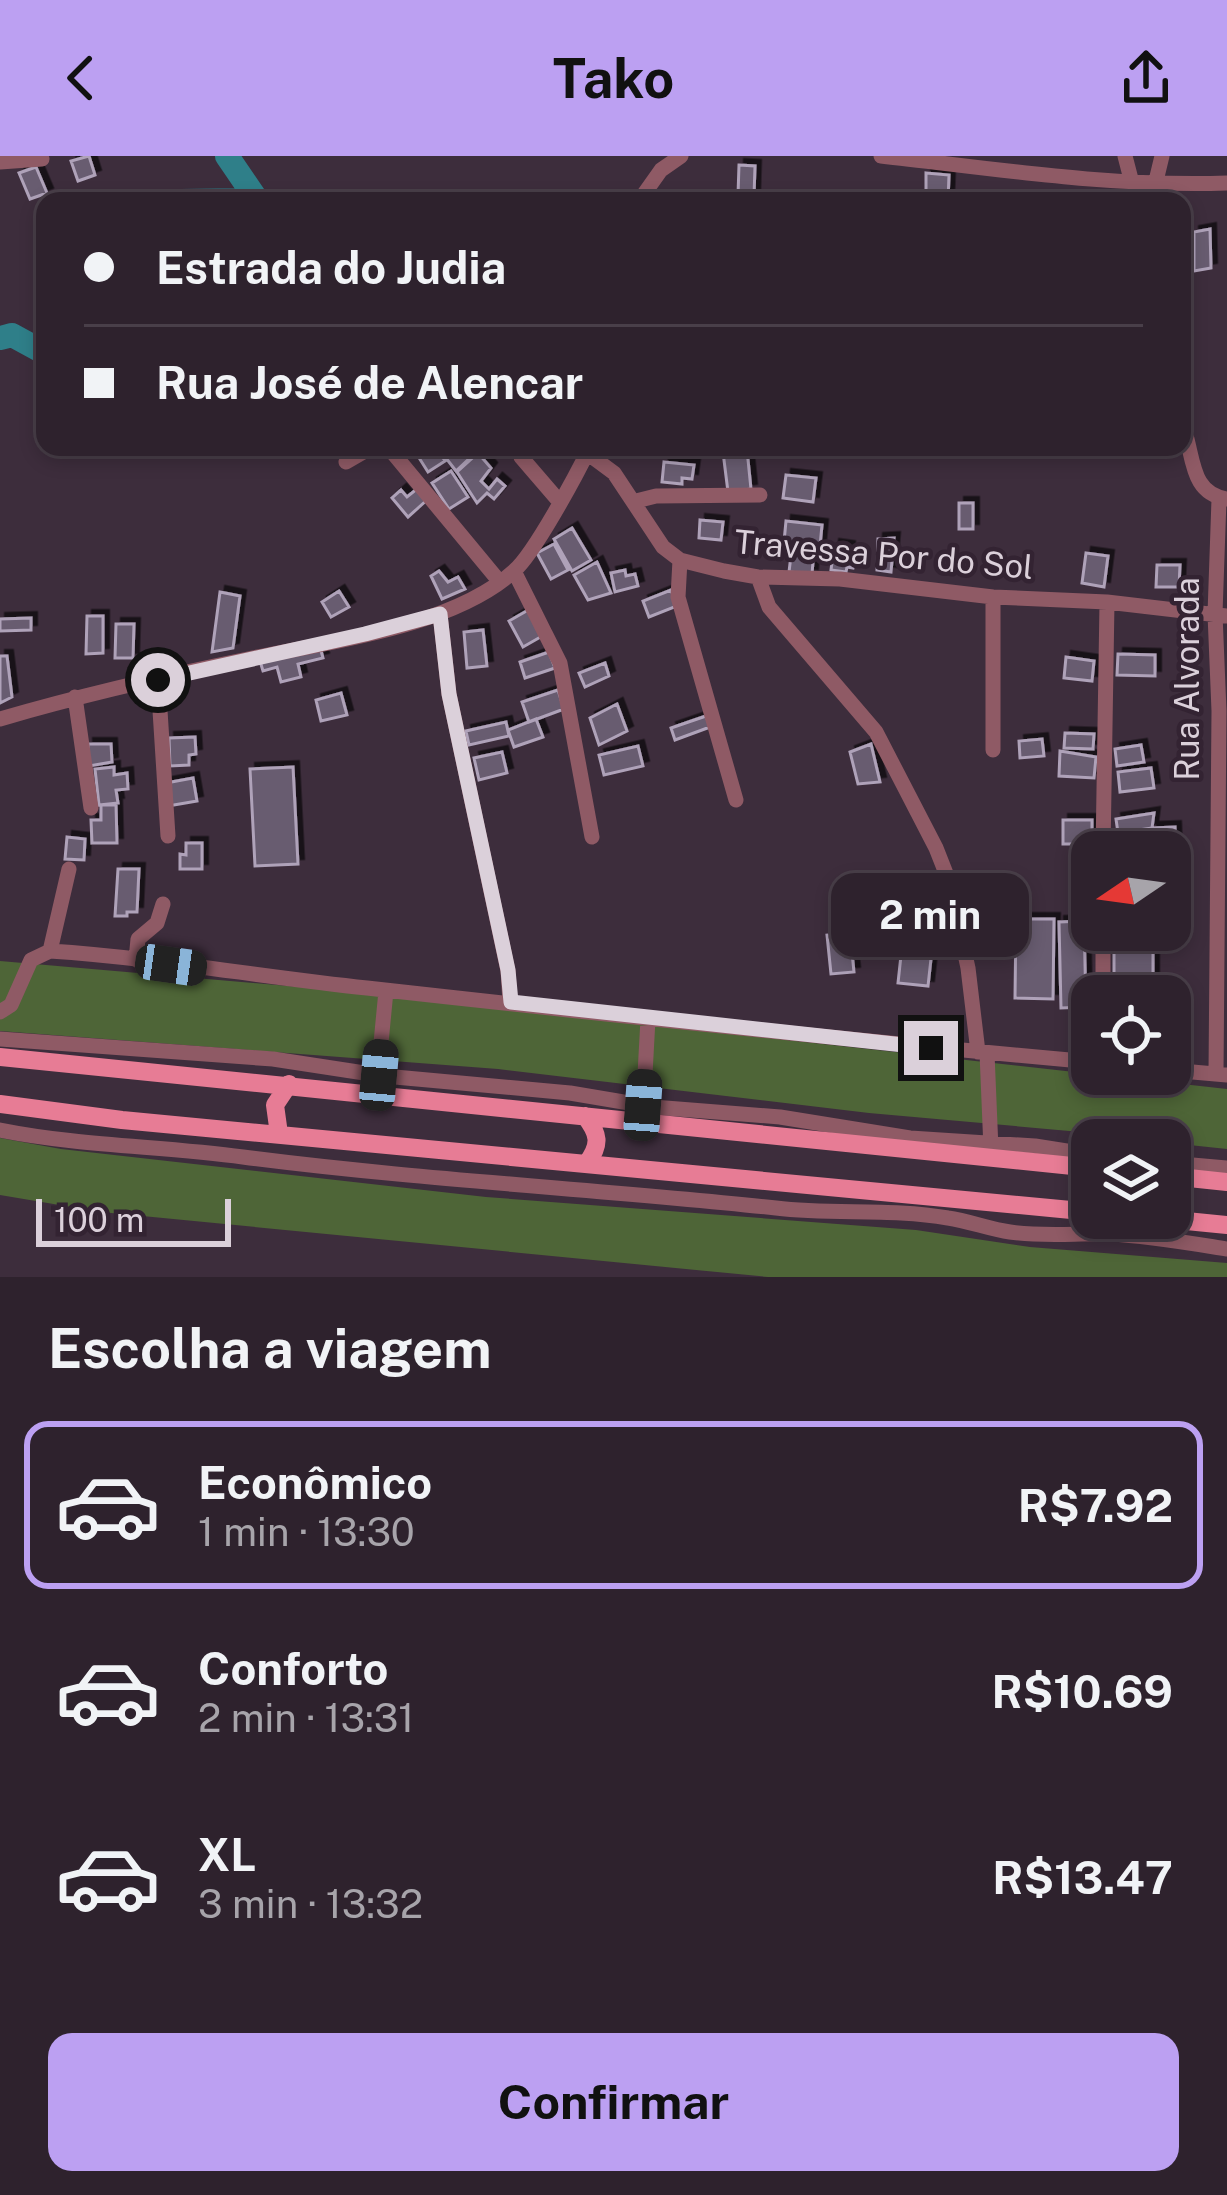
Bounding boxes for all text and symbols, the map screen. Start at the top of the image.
icon: back [48,45,114,111]
icon: share [1113,45,1179,111]
text: Tako [553,47,674,110]
text: Estrada do Judia [156,241,506,294]
text: Rua José de Alencar [156,356,583,409]
street label: Travessa Por do Sol [733,522,1035,586]
street label: Rua Alvorada [1168,577,1206,781]
route start [131,653,185,707]
north arrow [1071,831,1191,951]
map controls [1071,831,1191,1239]
callout: 2 min [832,874,1030,958]
text: 2 min [879,892,981,938]
car [133,942,209,988]
button: locate [1071,975,1191,1095]
route end [904,1021,958,1075]
car [358,1038,400,1112]
car [623,1068,663,1142]
button: layers [1071,1119,1191,1239]
scale bar [36,1193,231,1246]
text: 100 m [54,1201,144,1239]
text: Escolha a viagem [48,1317,492,1380]
icon: car [54,1451,162,1559]
text: Econômico [198,1456,432,1509]
text: R$7.92 [1018,1479,1173,1532]
text: 1 min · 13:30 [198,1509,415,1555]
icon: car [54,1637,162,1745]
text: Conforto [198,1642,388,1695]
text: R$10.69 [991,1665,1173,1718]
text: 2 min · 13:31 [198,1695,414,1741]
icon: car [54,1823,162,1931]
text: XL [198,1828,256,1881]
text: R$13.47 [992,1851,1173,1904]
text: 3 min · 13:32 [198,1881,423,1927]
button: Confirmar [48,2033,1179,2171]

